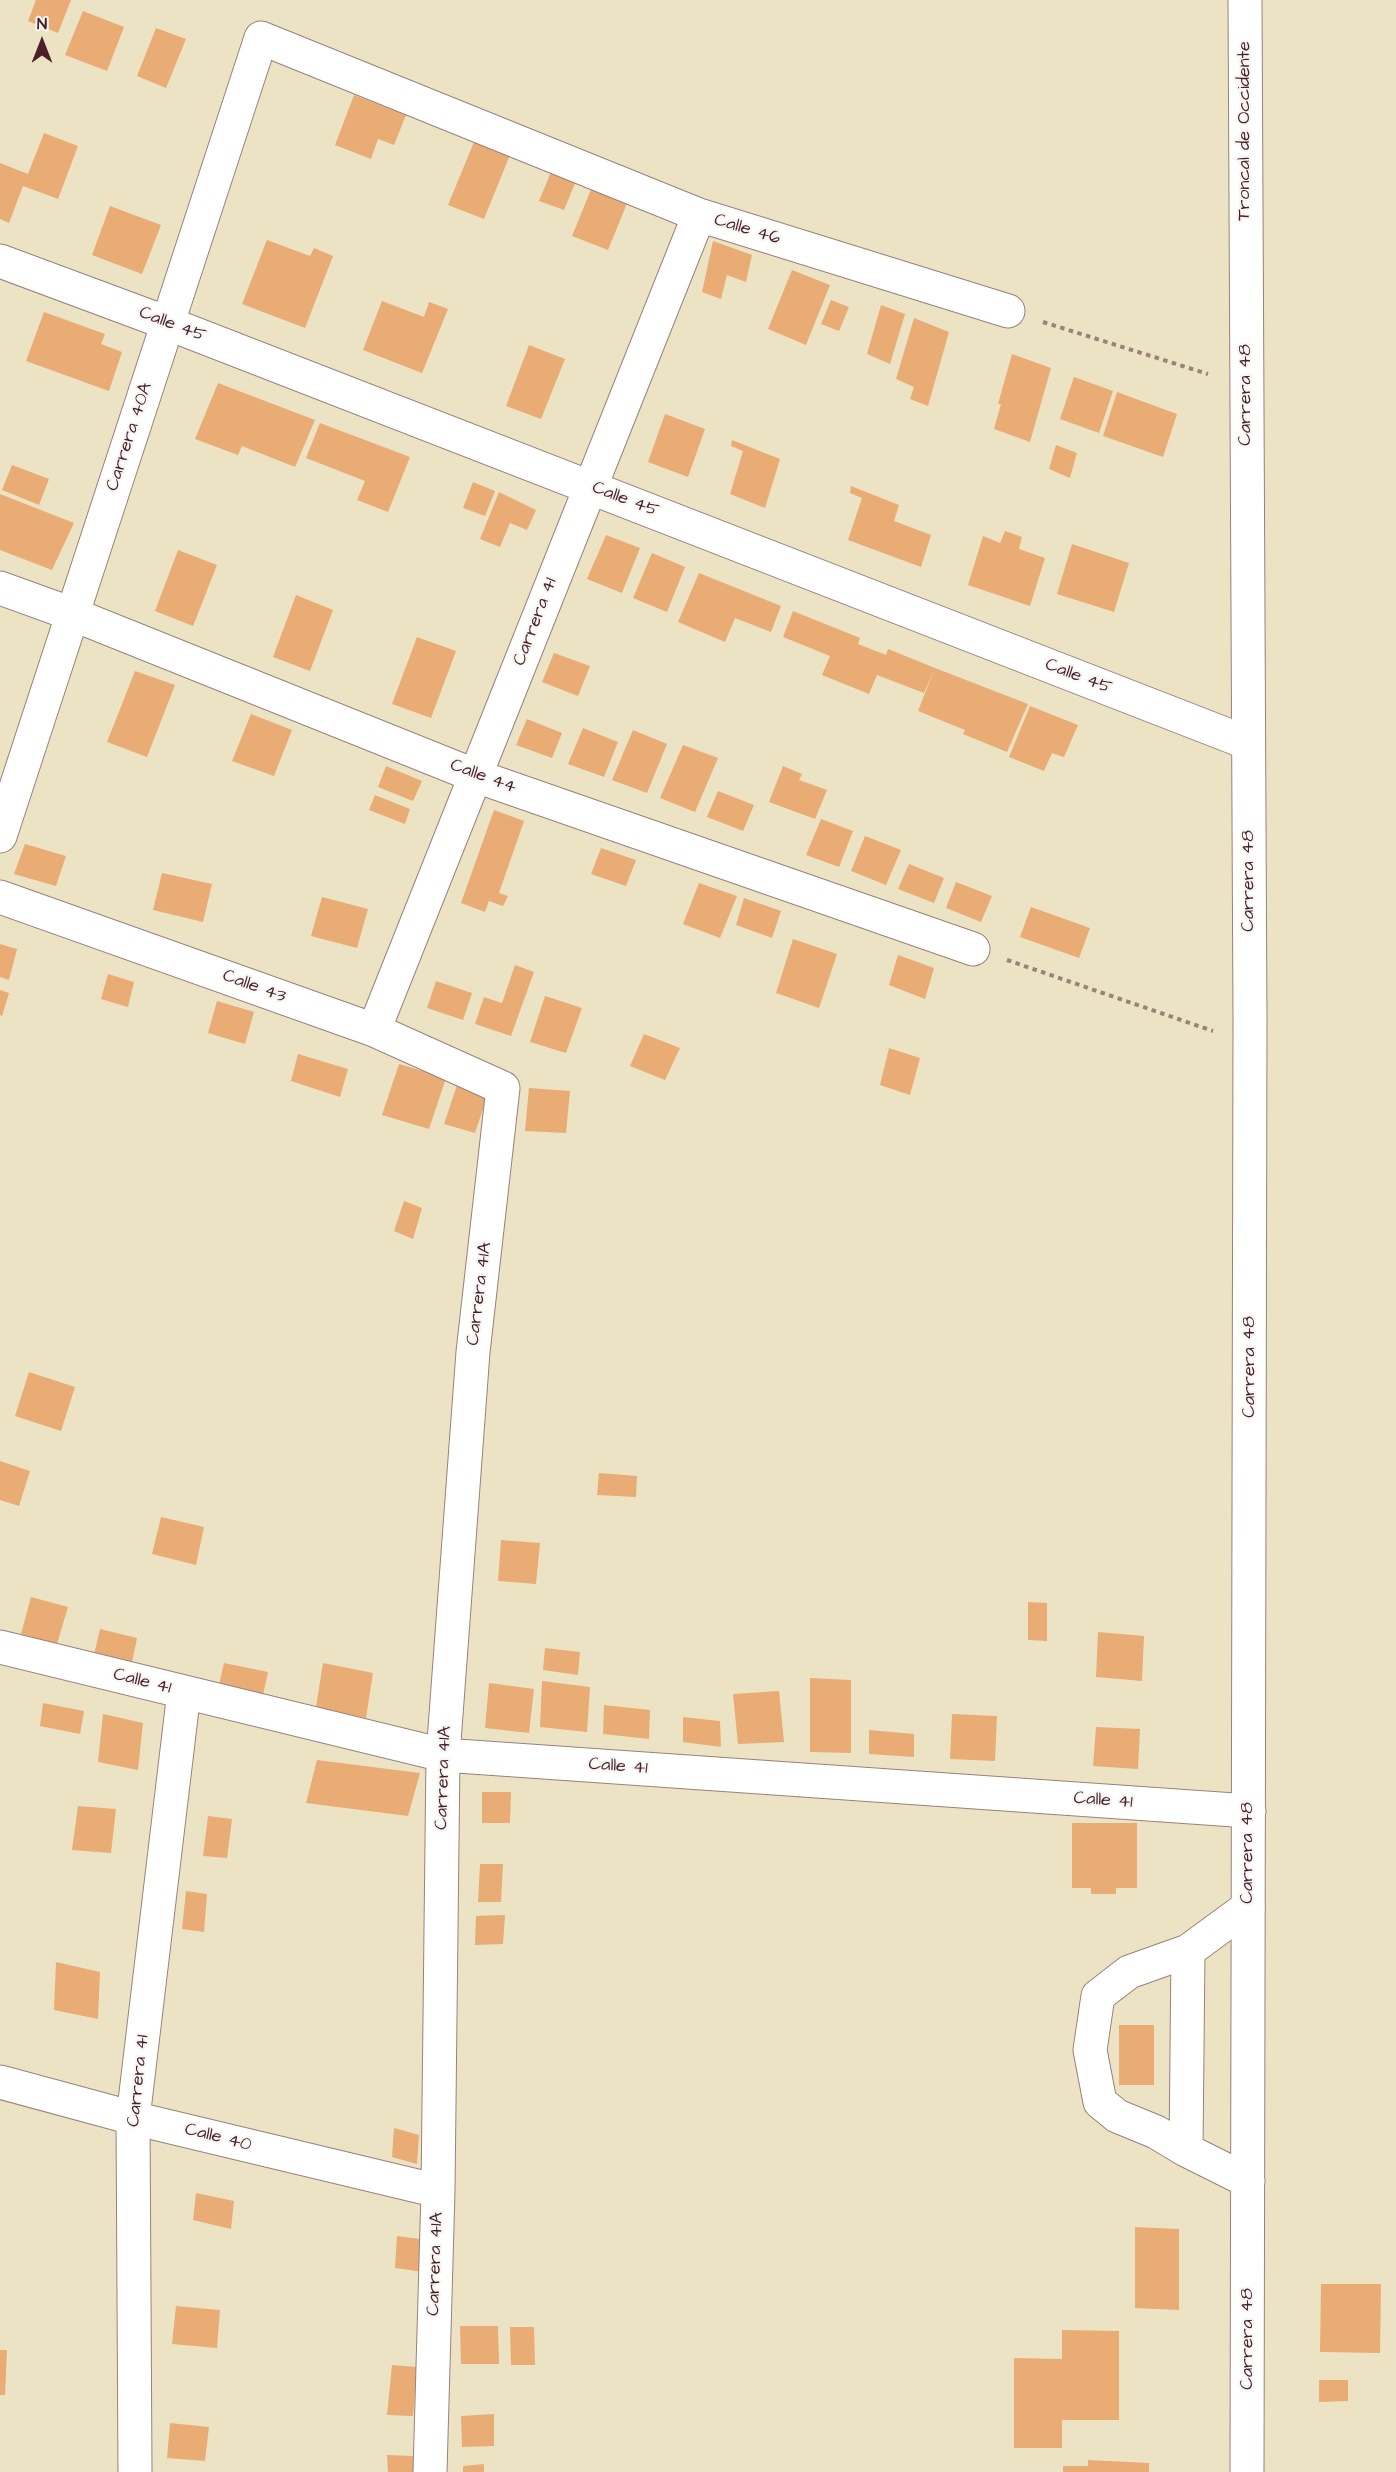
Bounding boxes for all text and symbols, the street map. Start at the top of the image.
north arrow [12,12,72,72]
text: N [37,13,47,35]
street label: Troncal de Occidente [1234,41,1256,221]
street label: Calle 46 [711,210,783,250]
street label: Calle 45 [136,302,208,348]
street label: Carrera 48 [1235,344,1257,446]
street label: Carrera 40A [102,380,158,494]
street label: Calle 45 [589,477,661,523]
street label: Carrera 41 [509,575,563,669]
street label: Calle 45 [1042,654,1114,700]
street label: Calle 44 [447,755,519,799]
street label: Carrera 48 [1238,830,1260,932]
street label: Calle 43 [219,966,289,1008]
street label: Carrera 41A [463,1241,497,1347]
street label: Carrera 48 [1239,1316,1261,1418]
street label: Calle 41 [111,1664,173,1700]
street label: Carrera 41A [431,1726,457,1830]
street label: Calle 41 [588,1754,648,1780]
street label: Calle 41 [1073,1788,1133,1814]
street label: Carrera 48 [1237,1802,1259,1904]
street label: Carrera 41 [123,2034,155,2128]
street label: Calle 40 [182,2119,254,2157]
street label: Carrera 41A [423,2212,449,2316]
street label: Carrera 48 [1237,2288,1259,2390]

